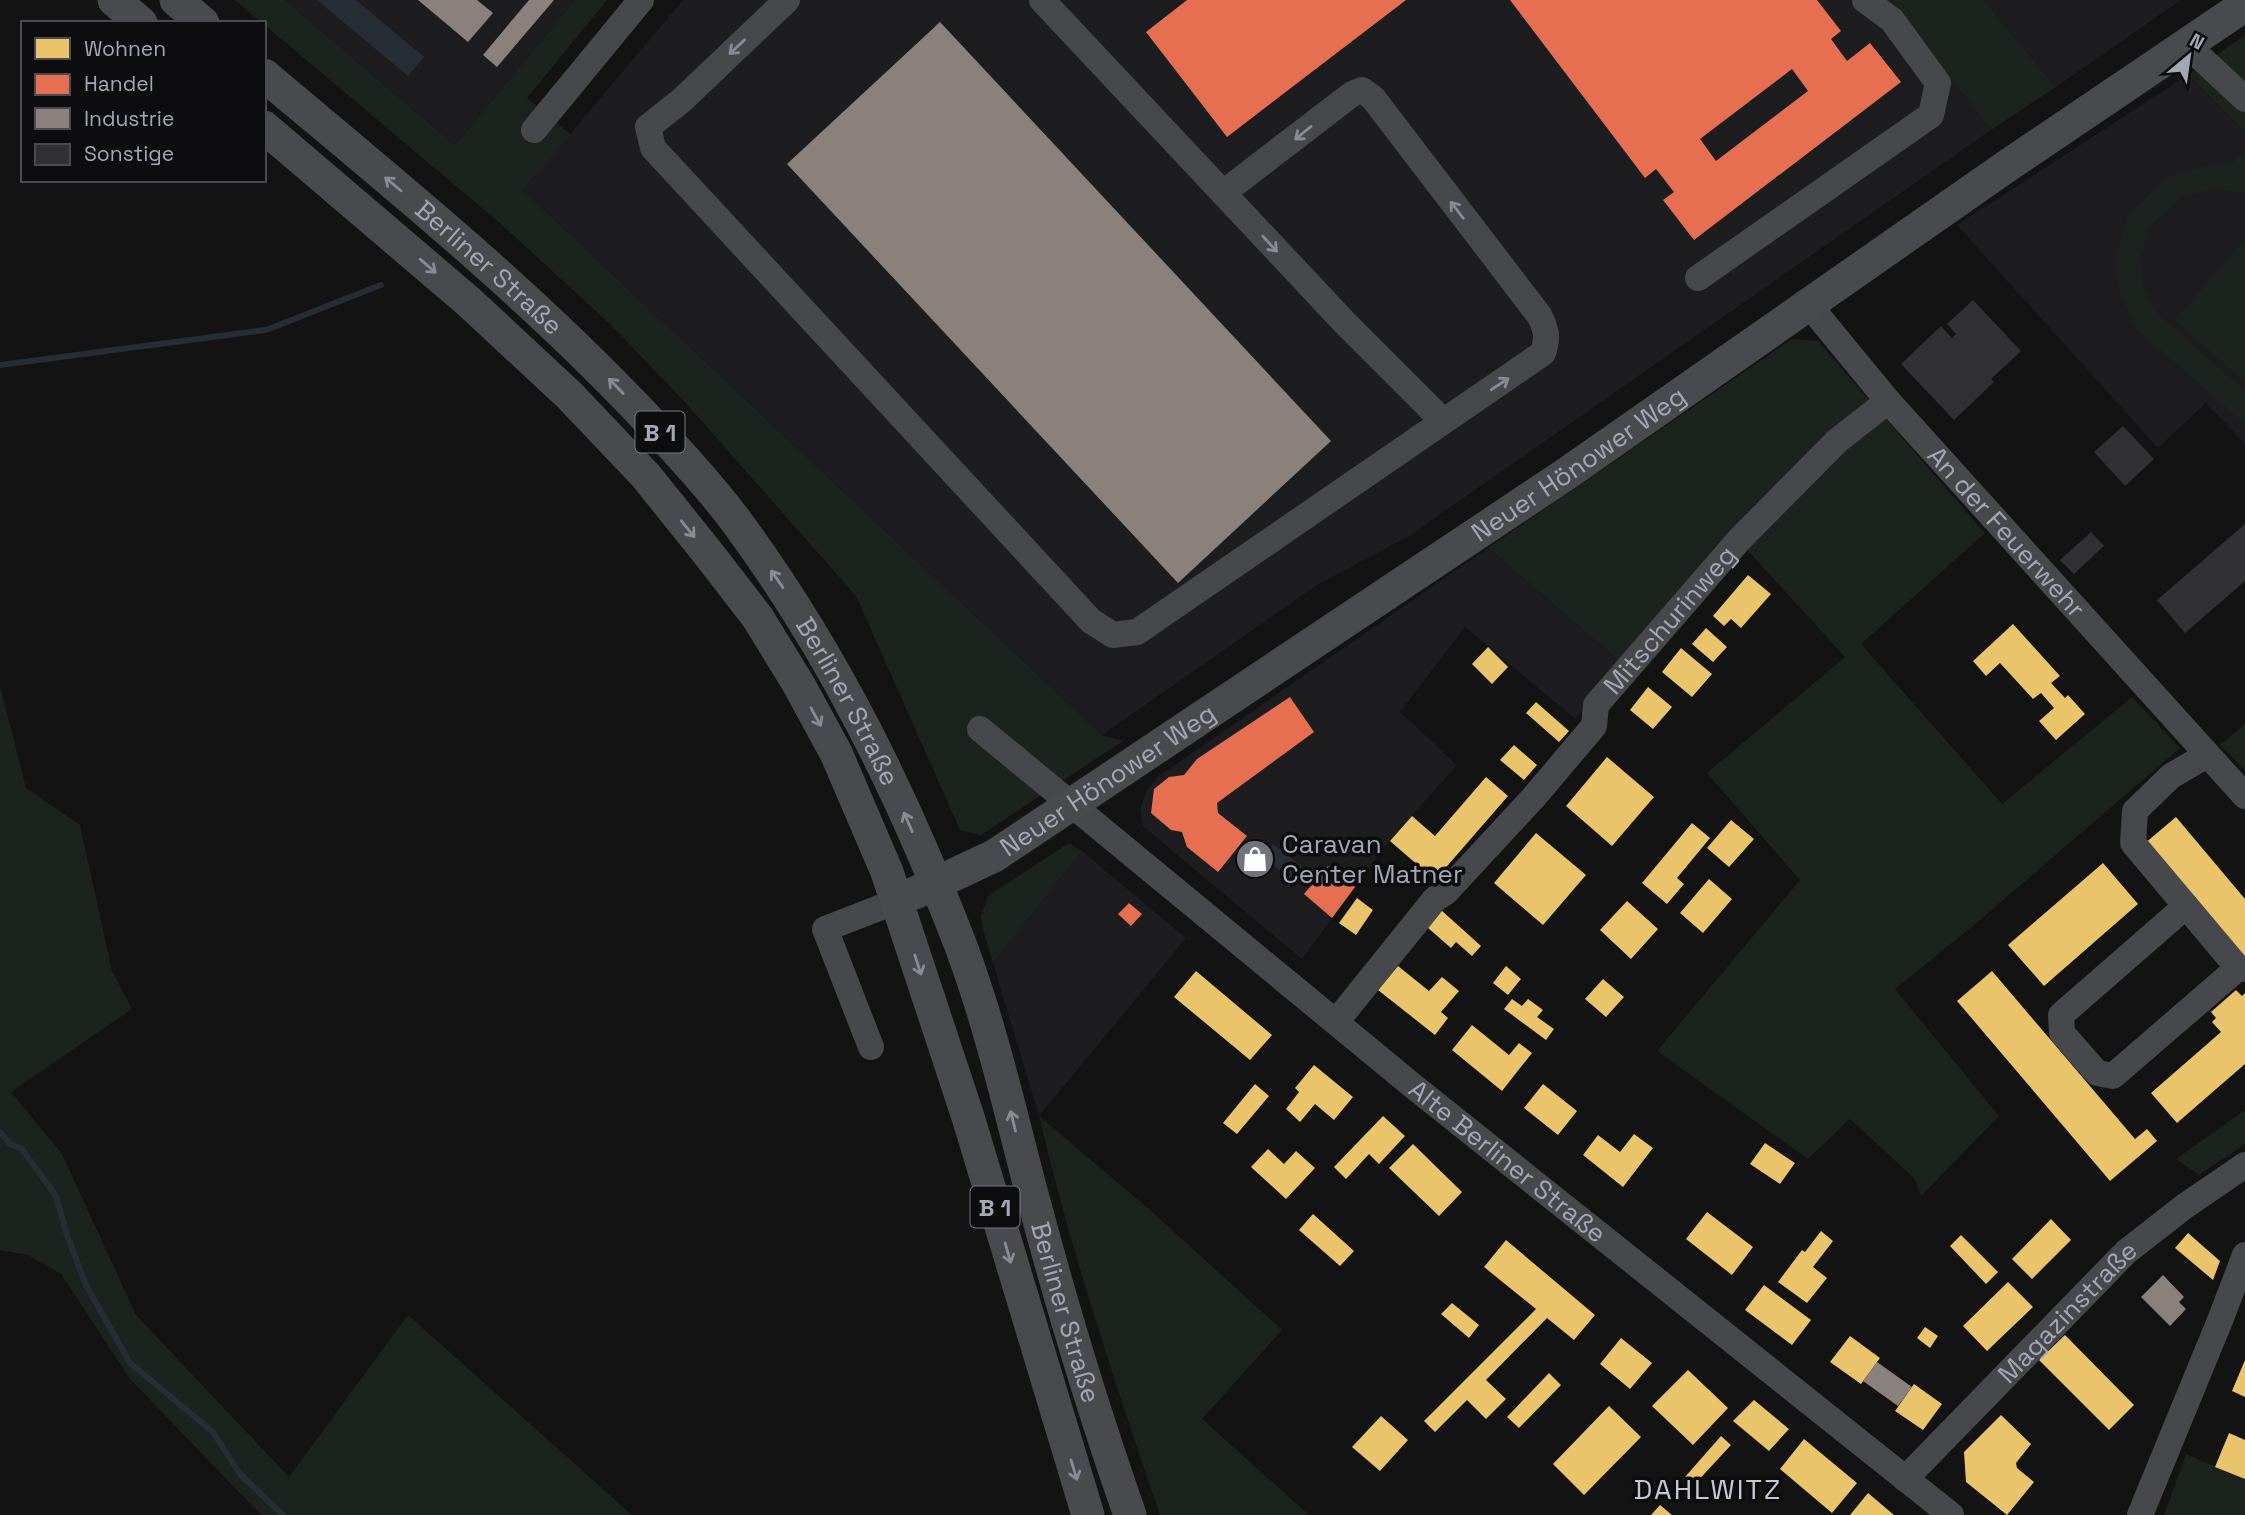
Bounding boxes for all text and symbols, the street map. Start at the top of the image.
legend [21,21,266,182]
north arrow [2154,21,2224,91]
text: N [2185,28,2209,56]
text: Wohnen [84,35,166,62]
one-way arrow [729,38,747,55]
text: Handel [84,70,154,97]
text: Industrie [84,105,174,132]
one-way arrow [1294,125,1312,141]
text: Sonstige [84,140,174,167]
one-way arrow [385,176,403,192]
street label: Berliner Straße [408,192,570,342]
one-way arrow [1450,201,1465,219]
one-way arrow [1261,235,1278,252]
one-way arrow [419,258,436,275]
one-way arrow [1489,376,1509,390]
one-way arrow [607,378,624,395]
street label: Neuer Hönower Weg [1465,379,1692,549]
road number: B 1 [636,412,684,452]
street label: An der Feuerwehr [1920,439,2093,625]
one-way arrow [681,520,696,538]
street label: Mitschurinweg [1596,538,1744,702]
one-way arrow [770,570,784,589]
street label: Berliner Straße [788,611,907,791]
street label: Neuer Hönower Weg [993,696,1222,864]
one-way arrow [810,706,823,727]
one-way arrow [901,812,914,833]
place label: Caravan Center Matner [1282,827,1463,891]
shop icon: Caravan Center Matner [1234,838,1276,880]
one-way arrow [913,954,926,976]
street label: Alte Berliner Straße [1402,1072,1613,1250]
one-way arrow [1006,1110,1019,1133]
road number: B 1 [970,1186,1020,1227]
street label: Berliner Straße [1023,1218,1108,1407]
street label: Magazinstraße [1990,1233,2144,1391]
one-way arrow [1003,1241,1016,1263]
one-way arrow [1068,1459,1081,1481]
district label: DAHLWITZ [1634,1471,1782,1507]

